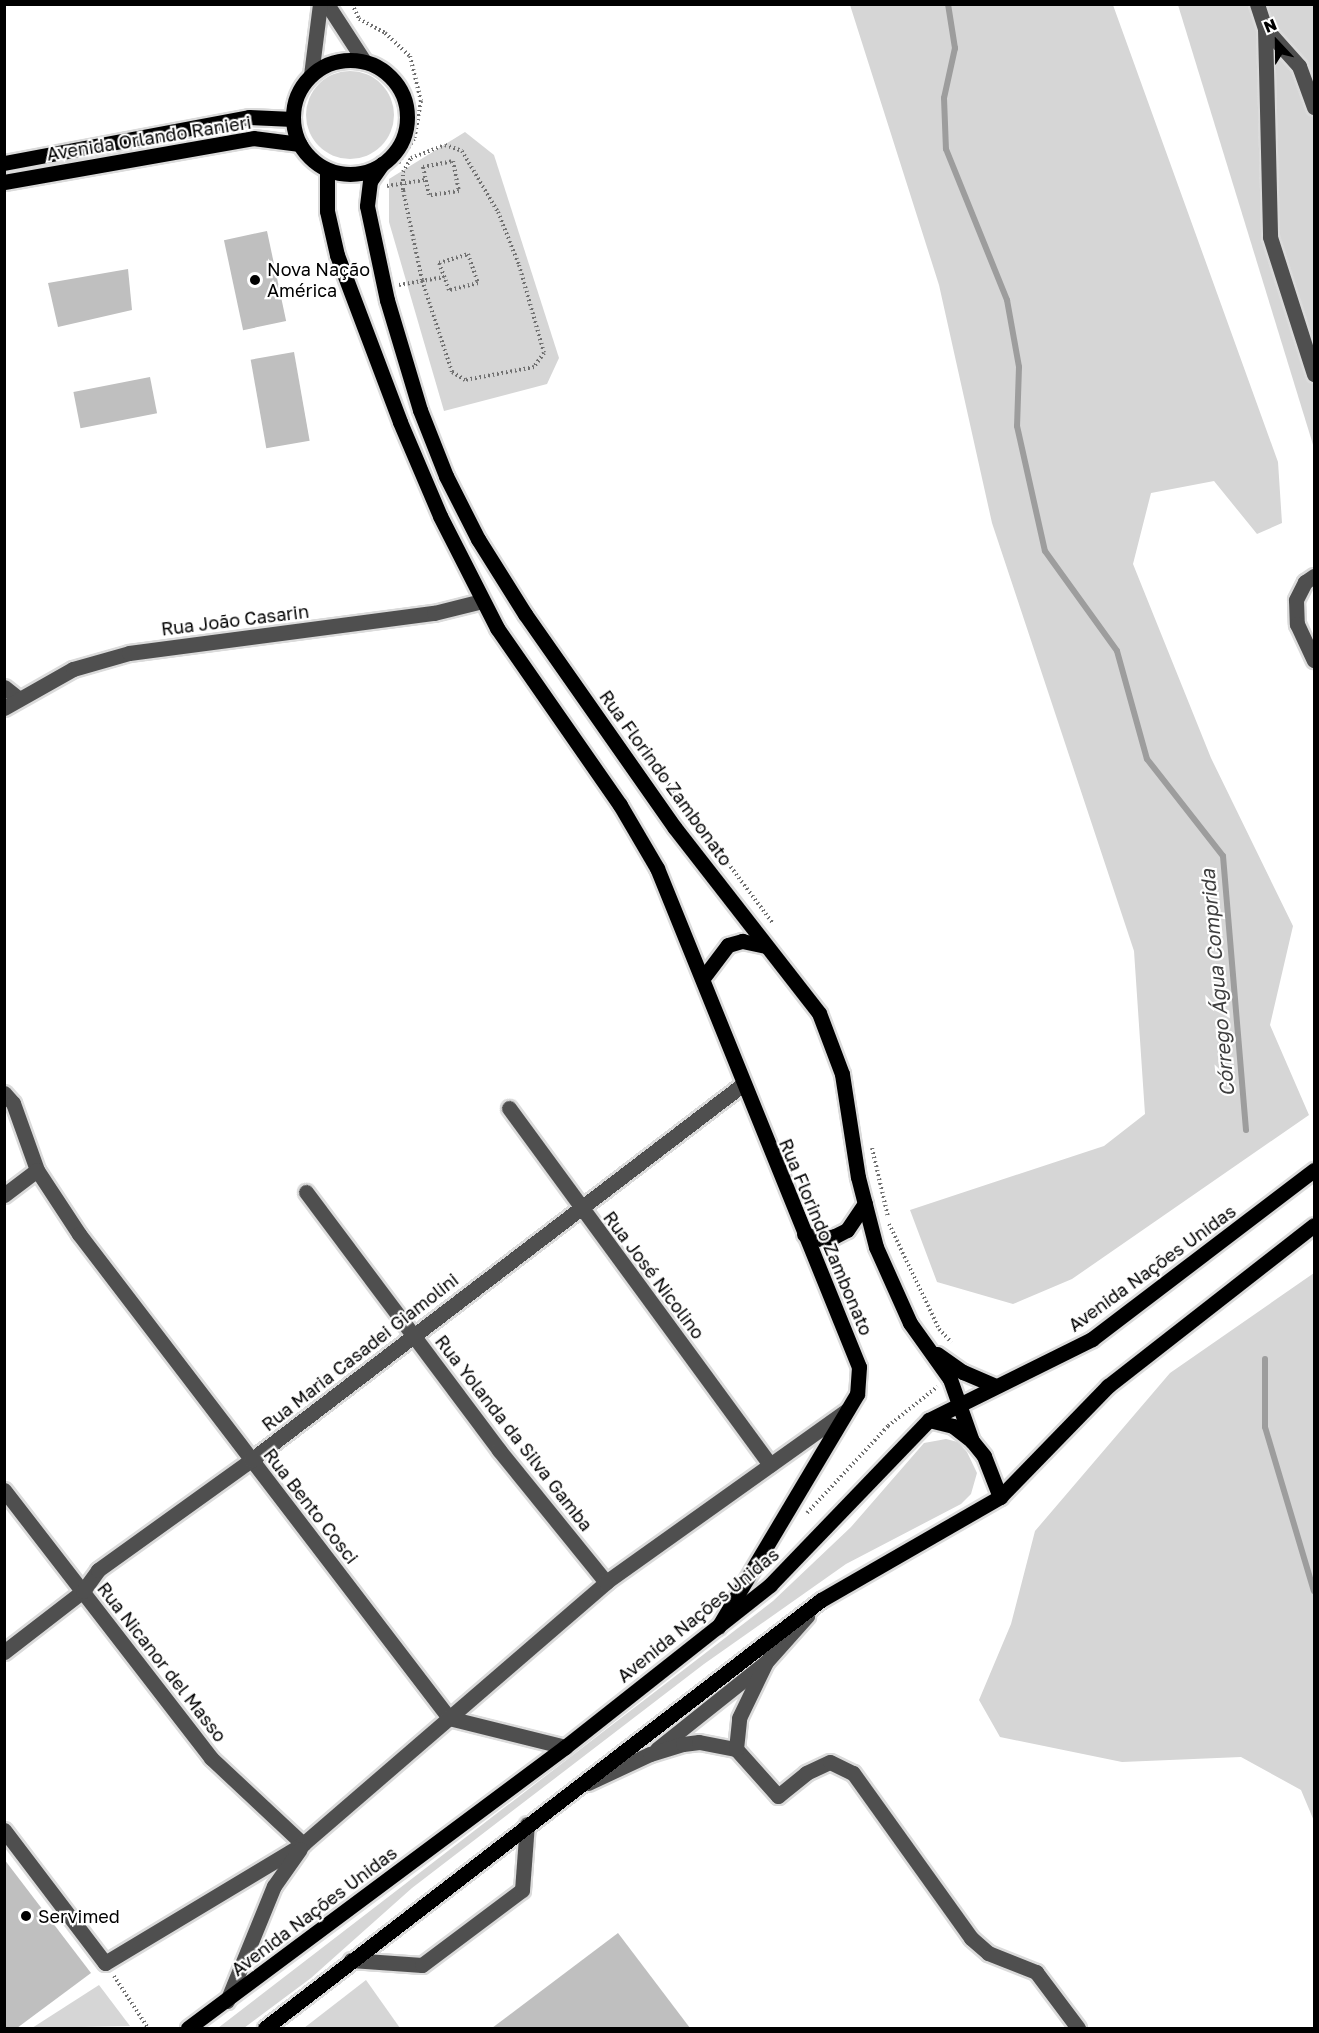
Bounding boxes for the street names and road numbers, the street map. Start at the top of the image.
street label: Avenida Orlando Ranieri [45,111,253,165]
street label: Rua João Casarin [160,600,310,640]
street label: Rua Florindo Zambonato [595,686,737,870]
street label: Rua Florindo Zambonato [775,1135,877,1339]
street label: Avenida Nações Unidas [1064,1200,1240,1336]
street label: Rua José Nicolino [599,1207,709,1343]
street label: Rua Maria Casadei Giamolini [257,1269,463,1435]
street label: Rua Yolanda da Silva Gamba [431,1331,597,1535]
street label: Rua Bento Cosci [259,1444,363,1568]
street label: Avenida Nações Unidas [613,1543,783,1687]
street label: Rua Nicanor del Masso [93,1578,231,1746]
street label: Avenida Nações Unidas [227,1842,401,1980]

